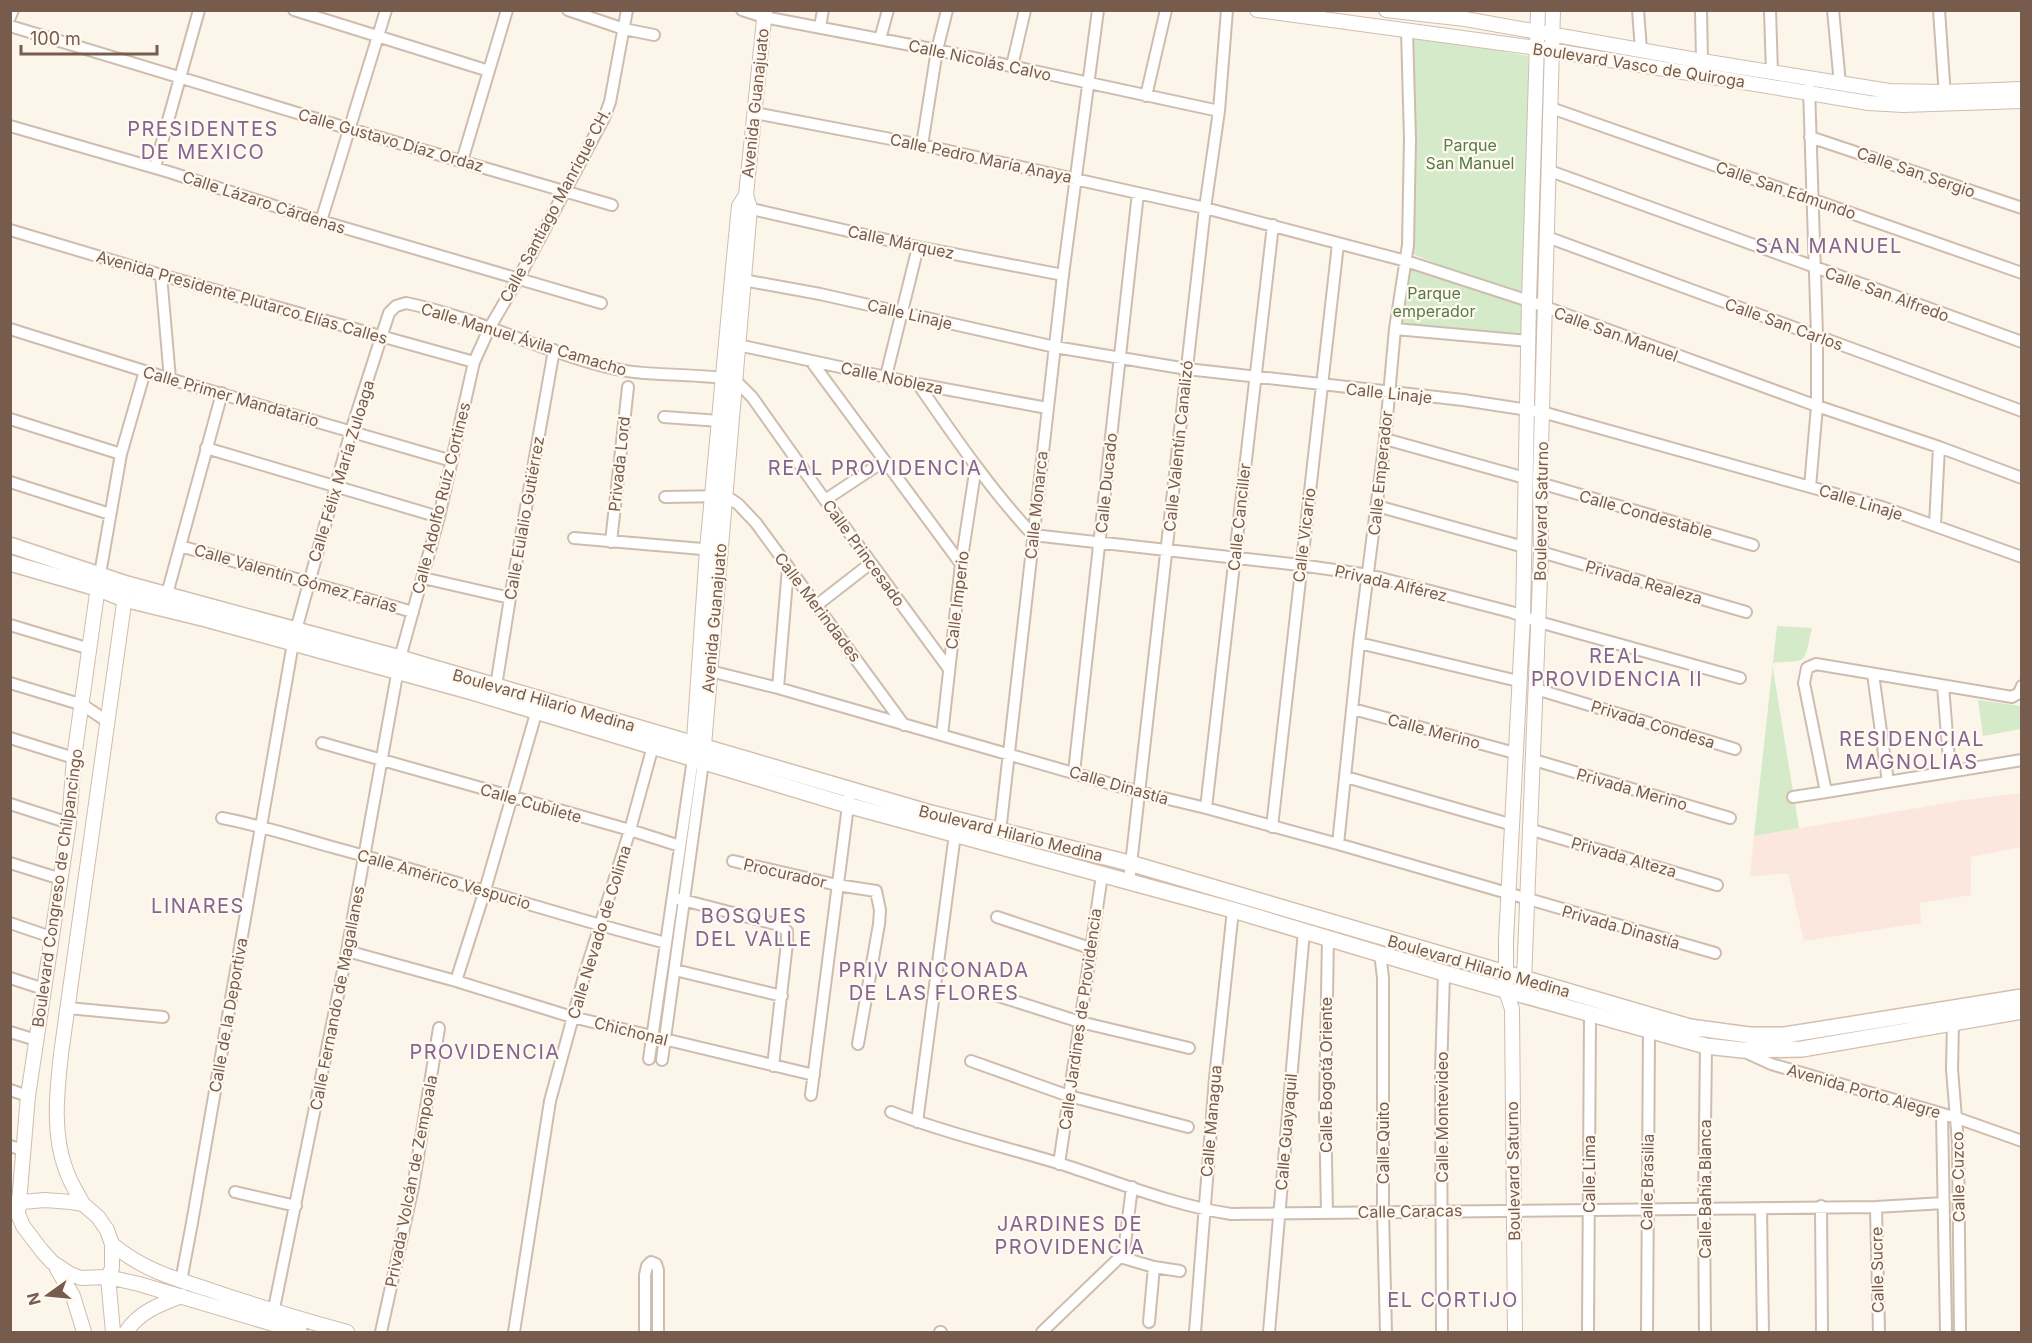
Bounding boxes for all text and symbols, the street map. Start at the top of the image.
scale bar [21,18,158,56]
street label: Avenida Guanajuato [737,27,773,179]
text: 100 m [30,28,81,49]
street label: Calle Nicolás Calvo [907,35,1053,85]
street label: Boulevard Vasco de Quiroga [1531,38,1747,92]
street label: Calle Gustavo Díaz Ordaz [296,104,486,176]
street label: Calle Santiago Manrique CH. [495,104,615,306]
district label: PRESIDENTES DE MEXICO [127,117,279,164]
street label: Calle Pedro María Anaya [888,129,1074,187]
park label: Parque San Manuel [1426,135,1514,173]
street label: Calle San Sergio [1854,142,1978,202]
street label: Calle San Edmundo [1713,157,1859,223]
street label: Calle Lázaro Cárdenas [180,166,348,238]
street label: Calle Márquez [846,221,956,263]
district label: SAN MANUEL [1755,234,1903,258]
street label: Avenida Presidente Plutarco Elías Calles [94,246,390,348]
street label: Calle San Alfredo [1822,262,1952,326]
park label: Parque emperador [1393,283,1475,321]
street label: Calle San Carlos [1722,293,1846,355]
street label: Calle Linaje [865,294,955,334]
street label: Calle Manuel Ávila Camacho [419,298,629,380]
street label: Calle San Manuel [1551,302,1681,366]
street label: Calle Nobleza [839,357,945,399]
street label: Calle Valentín Canalizó [1159,359,1197,533]
street label: Calle Primer Mandatario [141,361,321,431]
street label: Calle Félix María Zuloaga [304,378,378,564]
street label: Calle Linaje [1345,379,1433,407]
street label: Calle Adolfo Ruíz Cortines [407,400,475,596]
street label: Calle Emperador [1363,410,1397,536]
street label: Privada Lord [604,415,634,513]
street label: Calle Ducado [1091,432,1121,534]
street label: Calle Eulalio Gutiérrez [500,435,548,601]
street label: Boulevard Saturno [1530,441,1552,581]
street label: Calle Monarca [1020,450,1052,560]
district label: REAL PROVIDENCIA [768,456,982,480]
street label: Calle Canciller [1223,462,1255,572]
street label: Calle Linaje [1817,480,1905,524]
street label: Calle Condestable [1577,485,1715,543]
street label: Calle Vicario [1288,487,1320,583]
street label: Calle Princesado [818,496,910,610]
street label: Calle Valentín Gómez Farías [192,539,400,617]
street label: Avenida Guanajuato [697,542,731,694]
street label: Calle Merindades [770,548,866,666]
street label: Calle Imperio [941,549,973,651]
street label: Privada Realeza [1583,556,1705,608]
street label: Privada Alférez [1333,560,1449,606]
district label: REAL PROVIDENCIA II [1531,644,1703,691]
street label: Boulevard Hilario Medina [450,664,638,736]
street label: Privada Condesa [1588,696,1718,752]
street label: Calle Merino [1385,709,1483,753]
district label: RESIDENCIAL MAGNOLIAS [1839,727,1985,774]
street label: Boulevard Congreso de Chilpancingo [28,747,86,1029]
street label: Calle Dinastía [1067,761,1171,809]
street label: Privada Merino [1574,764,1690,814]
street label: Calle Cubilete [478,779,584,827]
street label: Boulevard Hilario Medina [917,800,1105,866]
street label: Privada Alteza [1569,832,1679,882]
street label: Calle Nevado de Colima [563,843,635,1021]
street label: Calle Américo Vespucio [355,845,533,913]
street label: Procurador [742,854,828,892]
street label: Calle Fernando de Magallanes [305,884,369,1112]
district label: LINARES [151,894,245,918]
street label: Privada Dinastía [1560,901,1682,953]
district label: BOSQUES DEL VALLE [695,904,813,951]
street label: Calle Jardines de Providencia [1055,907,1105,1131]
street label: Boulevard Hilario Medina [1385,930,1573,1002]
street label: Calle de la Deportiva [205,936,251,1094]
district label: PRIV RINCONADA DE LAS FLORES [838,958,1030,1005]
street label: Calle Bogotá Oriente [1316,997,1336,1153]
street label: Chichonal [592,1012,670,1050]
district label: PROVIDENCIA [409,1040,561,1064]
street label: Calle Montevideo [1432,1051,1452,1183]
street label: Avenida Porto Alegre [1785,1059,1943,1123]
street label: Calle Managua [1196,1064,1226,1178]
street label: Privada Volcán de Zempoala [381,1073,441,1289]
street label: Calle Guayaquil [1271,1073,1301,1191]
street label: Boulevard Saturno [1502,1101,1524,1241]
street label: Calle Quito [1373,1102,1393,1184]
street label: Calle Bahía Blanca [1695,1119,1715,1259]
street label: Calle Cuzco [1947,1131,1969,1223]
street label: Calle Brasilia [1636,1133,1658,1231]
street label: Calle Lima [1579,1135,1599,1213]
street label: Calle Caracas [1358,1200,1462,1222]
district label: JARDINES DE PROVIDENCIA [994,1212,1146,1259]
street label: Calle Sucre [1866,1227,1888,1313]
north arrow [18,1265,78,1325]
district label: EL CORTIJO [1387,1288,1519,1312]
text: N [22,1290,45,1307]

